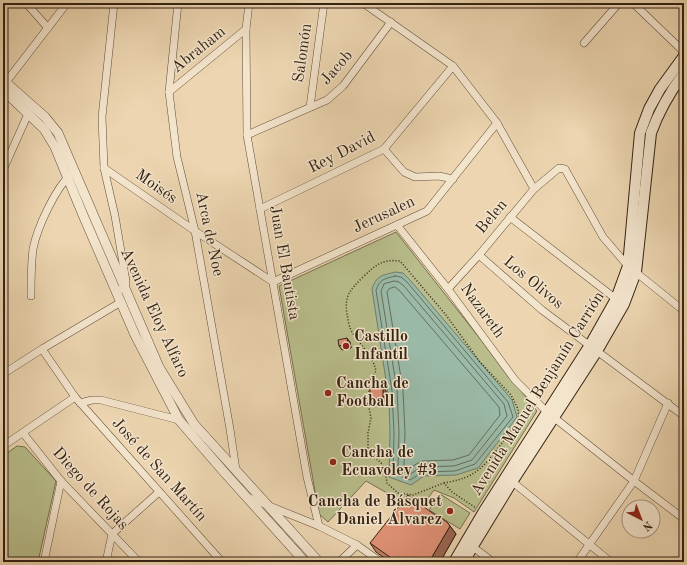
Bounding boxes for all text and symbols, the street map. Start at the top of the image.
street label: Salomón [291,22,315,84]
street label: Abraham [169,23,229,76]
street label: Jacob [318,48,356,88]
street label: Rey David [306,129,378,177]
street label: Moisés [132,167,180,207]
street label: Arca de Noe [192,190,226,278]
street label: Jerusalen [351,194,418,236]
street label: Belen [473,197,511,237]
street label: Juan El Bautista [266,205,302,322]
street label: Avenida Eloy Alfaro [117,246,191,380]
street label: Los Olivos [500,254,566,312]
street label: Nazareth [457,281,507,342]
street label: Avenida Manuel Benjamín Carrión [468,289,608,499]
place label: Castillo Infantil [354,329,408,363]
marker: Castillo Infantil [341,341,351,351]
place label: Cancha de Football [336,376,409,410]
marker: Cancha de Football [323,388,333,398]
street label: José de San Martín [109,415,210,525]
street label: Diego de Rojas [49,445,131,533]
place label: Cancha de Ecuavoley #3 [341,445,437,479]
marker: Cancha de Ecuavoley #3 [328,457,338,467]
place label: Cancha de Básquet Daniel Álvarez [308,494,442,528]
north arrow [621,499,661,539]
marker: Cancha de Básquet Daniel Álvarez [445,506,455,516]
text: N [639,518,653,533]

